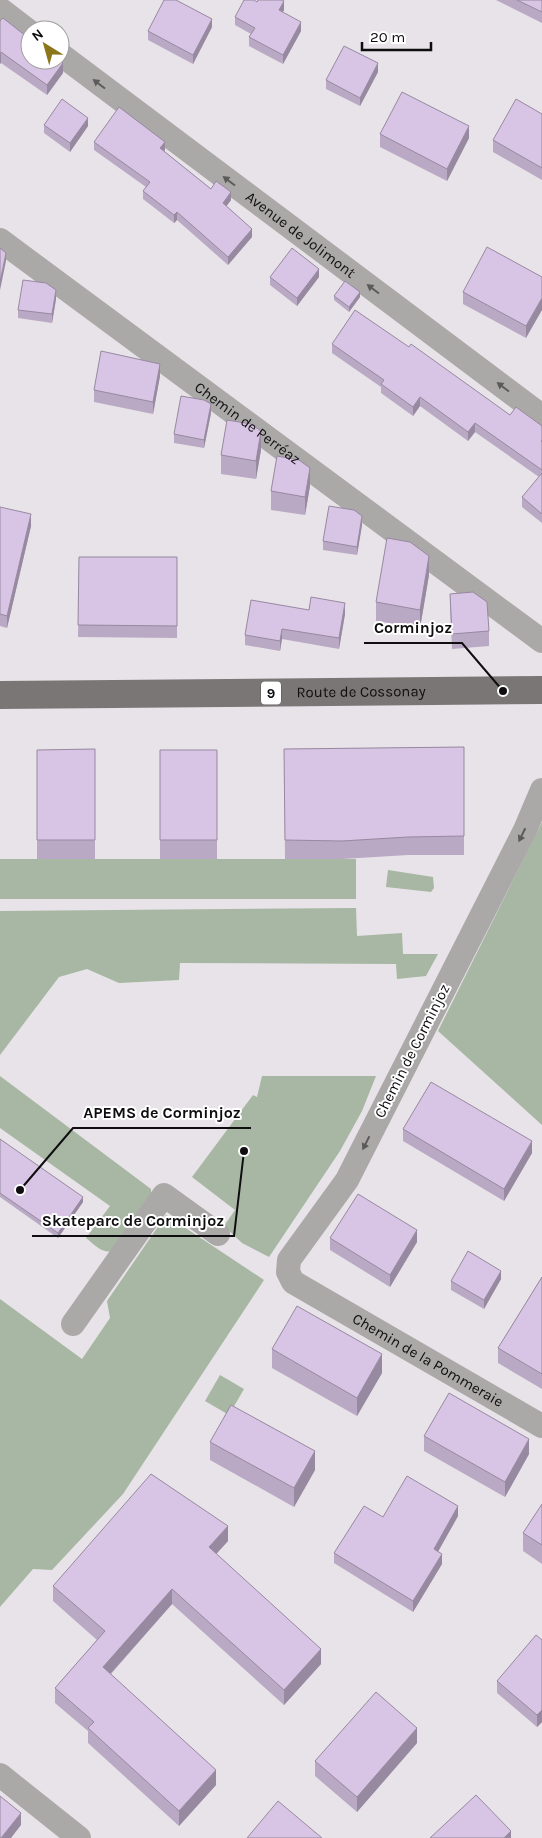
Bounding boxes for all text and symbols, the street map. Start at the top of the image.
north arrow [20,20,70,70]
scale bar [362,20,431,52]
text: N [28,25,47,45]
text: 20 m [370,28,405,46]
one-way arrow [93,78,106,89]
one-way arrow [222,176,236,186]
street label: Avenue de Jolimont [242,188,360,282]
one-way arrow [367,284,380,295]
street label: Chemin de Perréaz [191,378,304,468]
one-way arrow [496,382,510,392]
callout: Corminjoz [364,612,462,643]
text: Corminjoz [374,618,452,637]
road number: 9 [261,681,281,704]
street label: Route de Cossonay [296,682,426,701]
one-way arrow [518,828,526,842]
street label: Chemin de Corminjoz [370,981,454,1121]
callout: APEMS de Corminjoz [73,1097,251,1128]
text: APEMS de Corminjoz [83,1103,241,1122]
one-way arrow [362,1136,370,1150]
callout: Skateparc de Corminjoz [32,1205,234,1236]
text: Skateparc de Corminjoz [42,1211,224,1230]
street label: Chemin de la Pommeraie [349,1309,507,1411]

